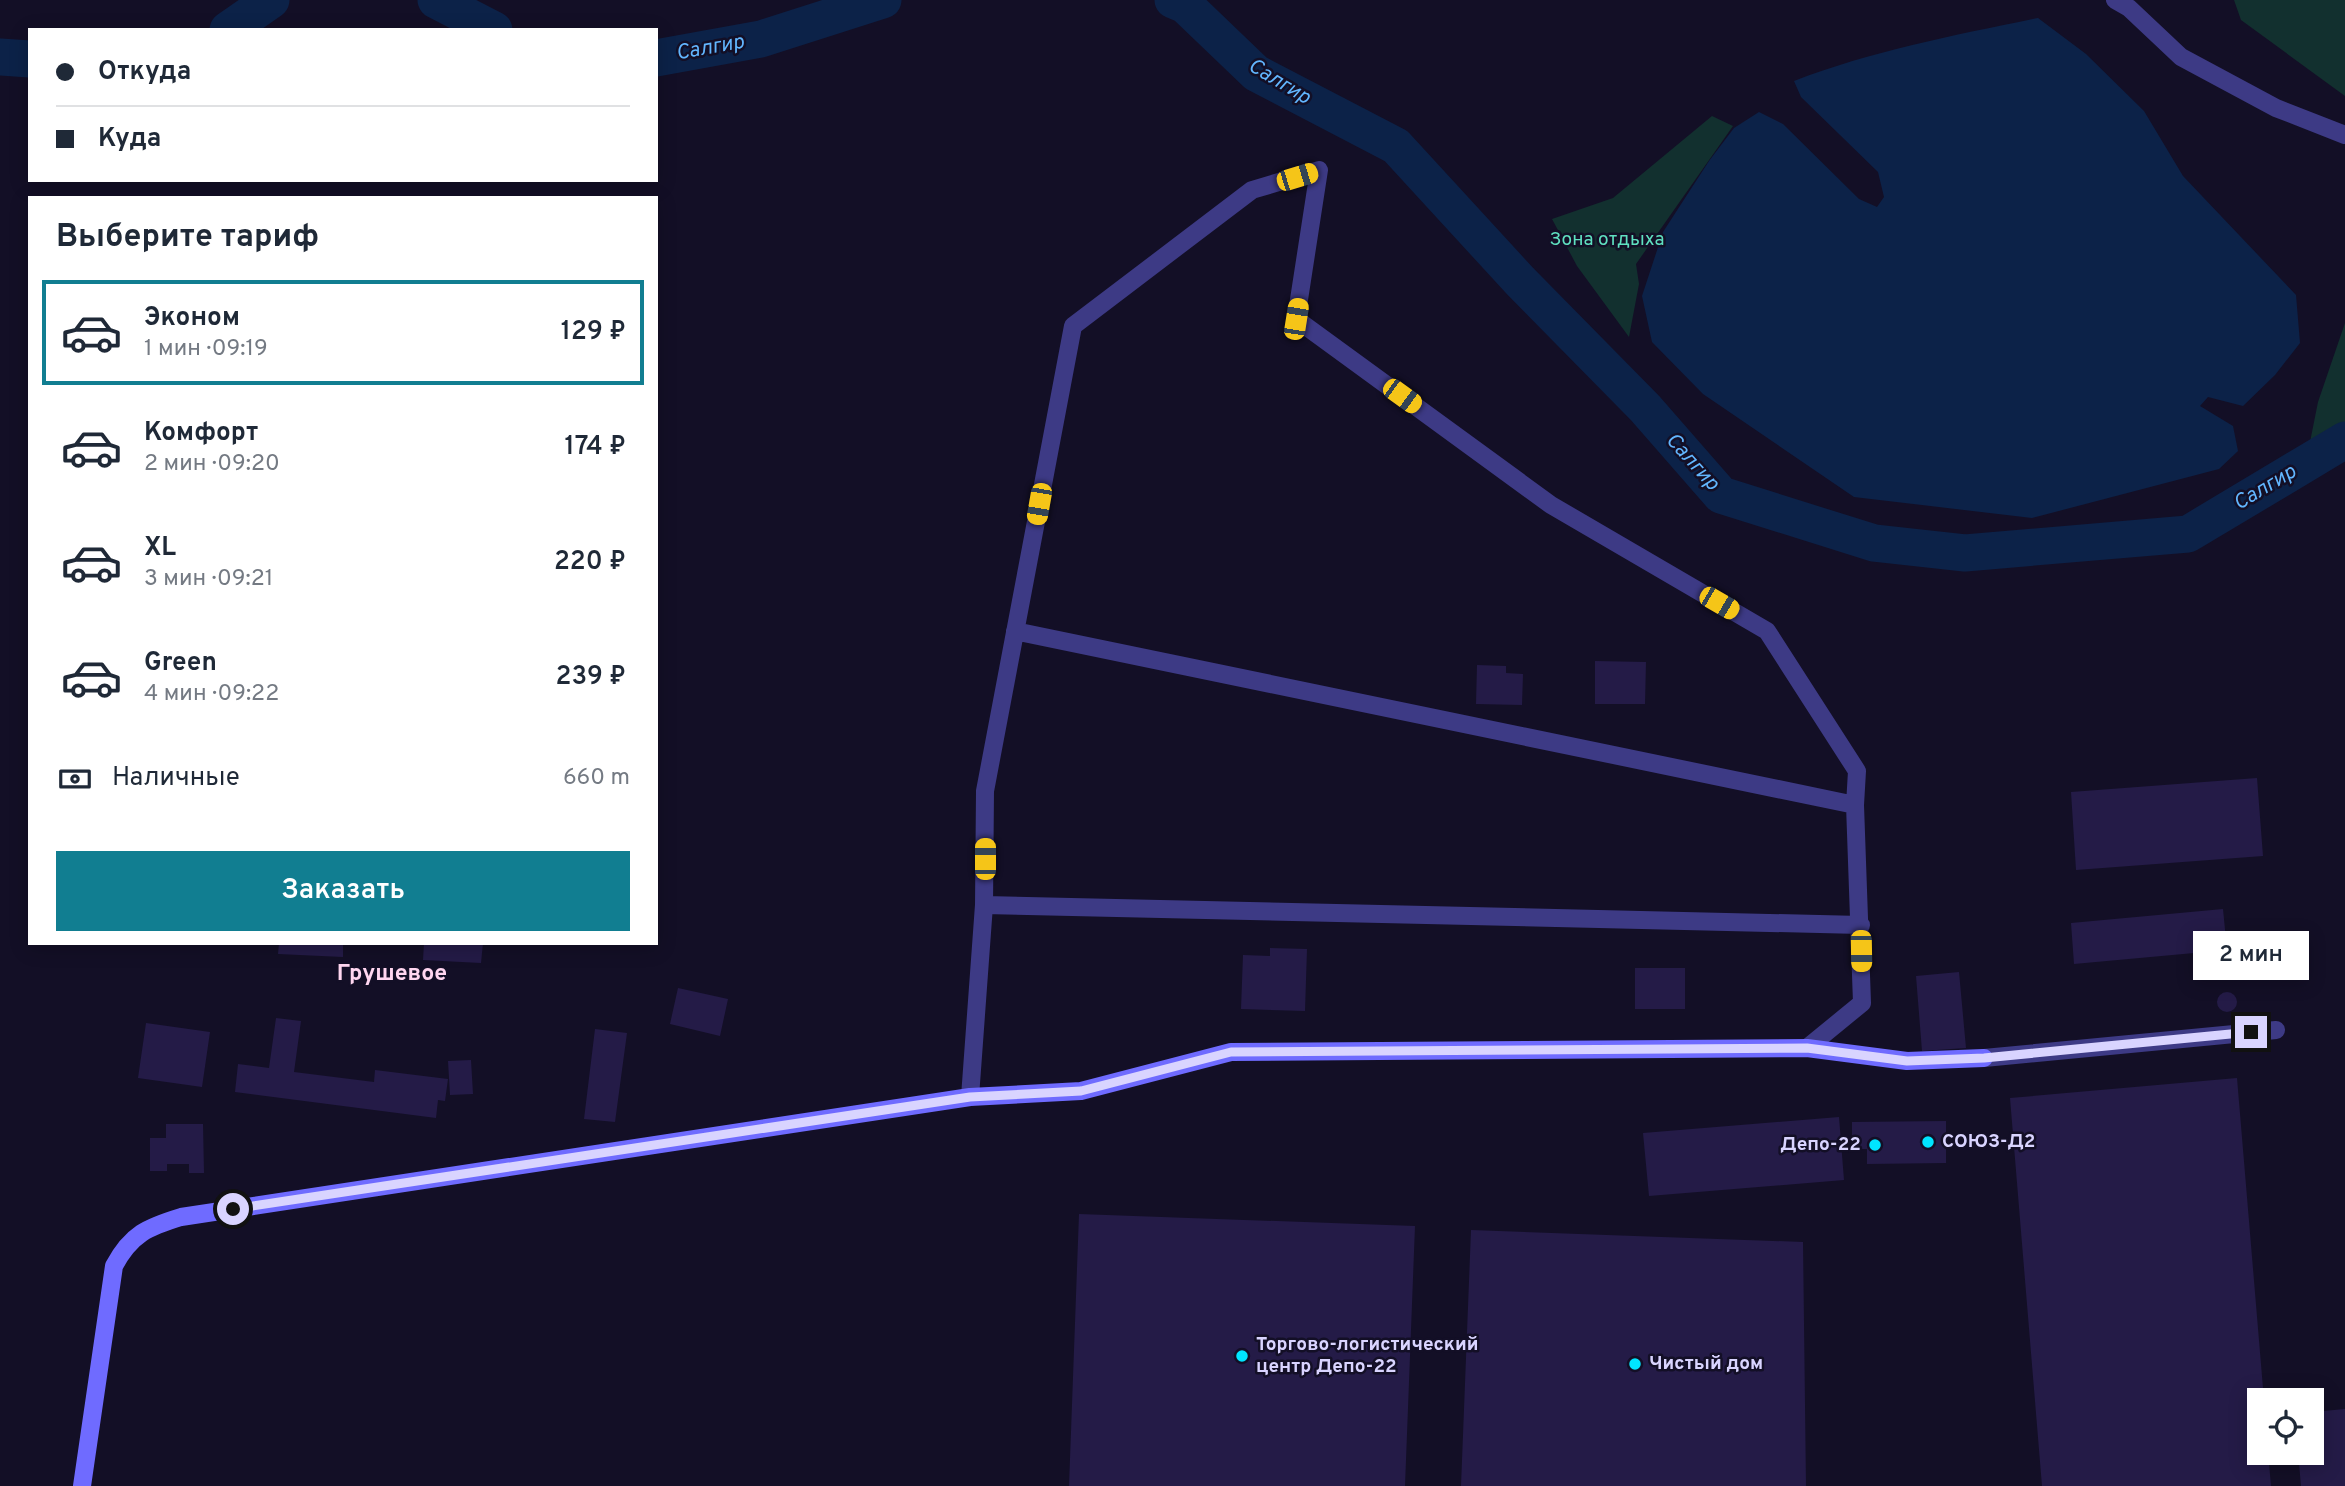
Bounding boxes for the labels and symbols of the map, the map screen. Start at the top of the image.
water label: Салгир [674,29,747,67]
water label: Салгир [1243,53,1316,112]
car [1274,161,1321,193]
park label: Зона отдыха [1549,228,1665,252]
car [1283,297,1310,341]
car [1379,375,1426,417]
water label: Салгир [1659,427,1725,497]
water label: Салгир [2229,458,2302,517]
car [1026,481,1053,527]
car [1696,583,1743,623]
car [975,838,996,880]
car [1851,930,1872,972]
callout: 2 мин [2193,930,2309,979]
district label: Грушевое [337,960,447,989]
route end [2235,1016,2267,1048]
place label: СОЮЗ-Д2 [1942,1130,2035,1154]
place label: Депо-22 [1780,1133,1861,1157]
marker: СОЮЗ-Д2 [1920,1134,1936,1150]
marker: Депо-22 [1867,1137,1883,1153]
route start [217,1193,249,1225]
place label: Торгово-логистический центр Депо-22 [1256,1333,1478,1379]
marker: Торгово-логистический центр Депо-22 [1234,1348,1250,1364]
place label: Чистый дом [1649,1352,1763,1376]
marker: Чистый дом [1627,1356,1643,1372]

